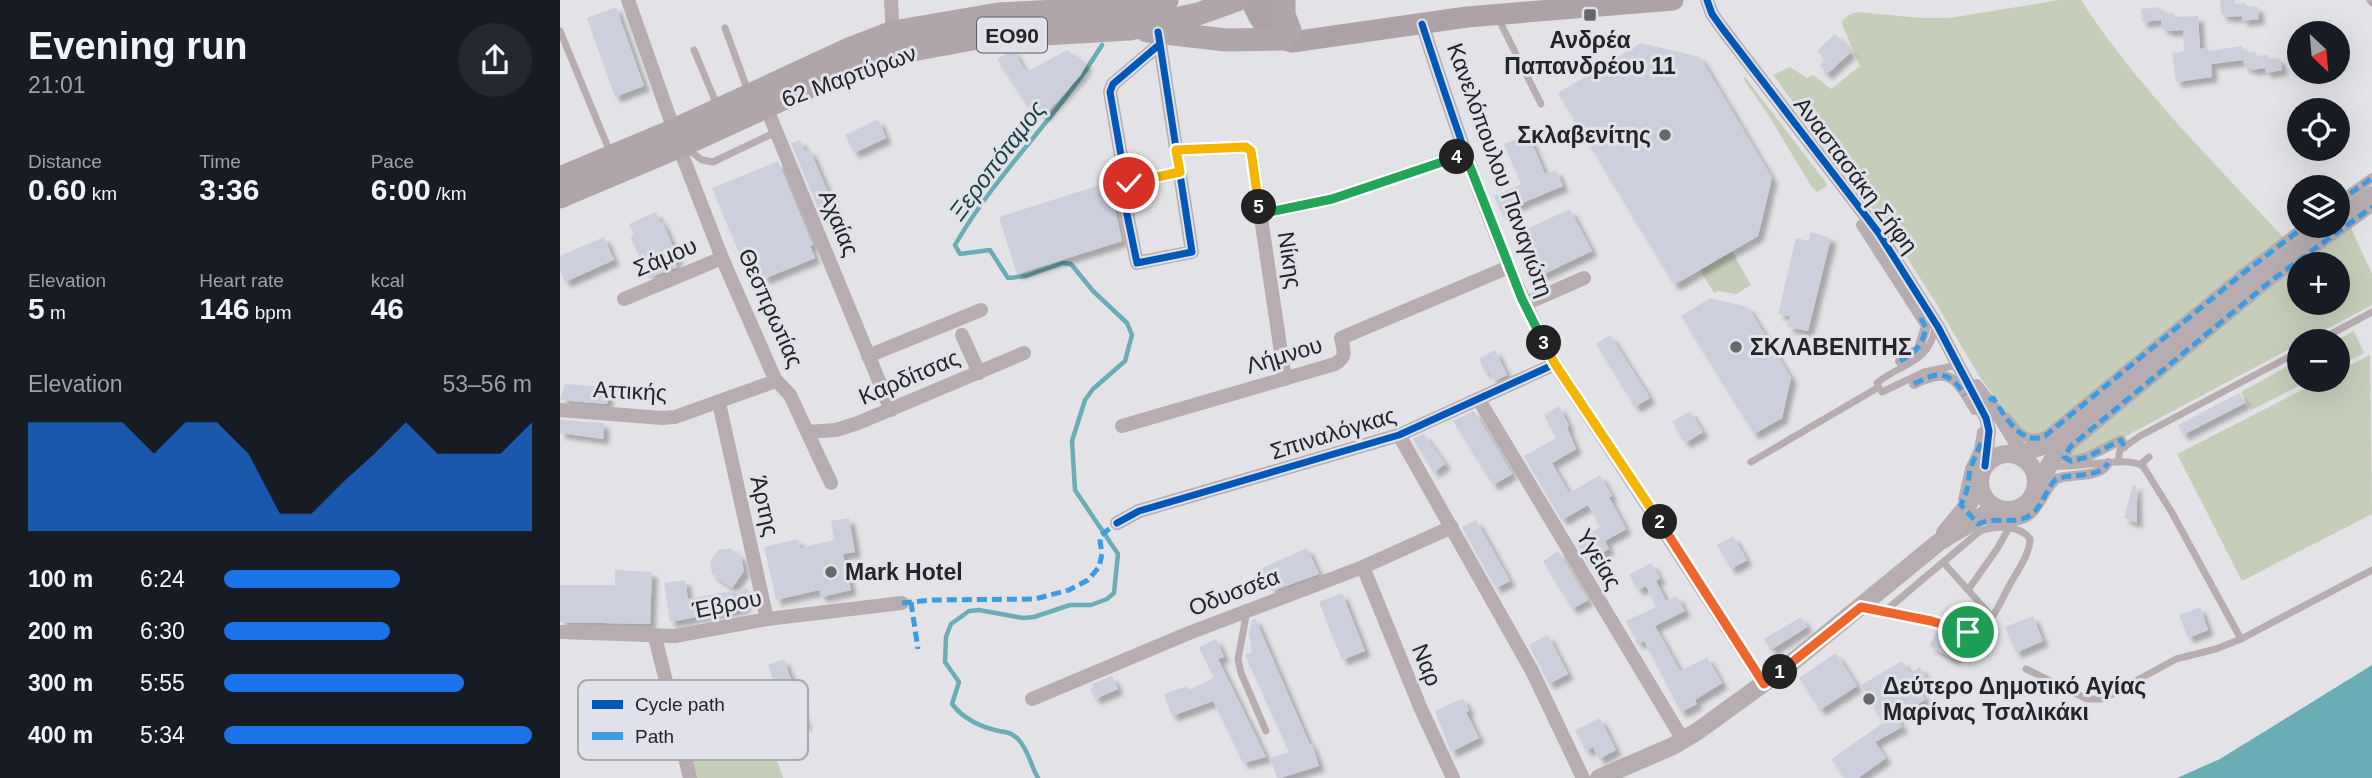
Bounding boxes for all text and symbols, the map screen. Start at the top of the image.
marker: Ανδρέα Παπανδρέου 11 [1582,7,1598,23]
road number: ΕΟ90 [977,18,1047,52]
north arrow [2287,21,2350,84]
map controls [2287,21,2350,392]
button: share [458,23,532,97]
text: Evening run [28,25,248,67]
place label: Ανδρέα Παπανδρέου 11 [1504,27,1676,79]
street label: Κανελόπουλου Παναγιώτη [1442,39,1558,301]
street label: 62 Μαρτύρων [778,40,920,112]
text: 21:01 [28,72,86,98]
street label: Αναστασάκη Σήφη [1789,92,1923,258]
water label: Ξεροπόταμος [943,95,1051,226]
button: locate [2287,98,2350,161]
place label: Σκλαβενίτης [1517,122,1651,148]
marker: Σκλαβενίτης [1657,127,1673,143]
pin: 4 [1440,140,1474,174]
text: 4 [1451,146,1462,167]
text: Distance [28,151,102,172]
text: Time [199,151,241,172]
text: Pace [371,151,414,172]
pin [1099,153,1159,213]
icon: check [1110,164,1148,202]
text: 0.60 [28,173,86,206]
text: 3:36 [199,173,259,206]
text: 6:00 [371,173,431,206]
button: layers [2287,175,2350,238]
text: km [86,183,117,204]
text: /km [431,183,467,204]
street label: Αχαίας [814,186,864,260]
pin: 5 [1242,190,1276,224]
text: 5 [1253,196,1264,217]
street label: Νίκης [1273,230,1307,290]
street label: Σάμου [629,232,701,282]
street label: Θεσπρωτίας [733,244,809,372]
button: + [2287,252,2350,315]
text: Elevation [28,270,106,291]
text: Heart rate [199,270,284,291]
text: kcal [371,270,404,291]
text: 5 [28,292,45,325]
text: 146 [199,292,249,325]
text: 46 [371,292,404,325]
text: m [45,302,66,323]
text: bpm [249,302,292,323]
pin: 3 [1527,326,1562,360]
button: − [2287,329,2350,392]
street label: Λήμνου [1243,331,1325,379]
text: 3 [1538,332,1549,353]
place label: ΣΚΛΑΒΕΝΙΤΗΣ [1750,334,1912,360]
marker: ΣΚΛΑΒΕΝΙΤΗΣ [1728,339,1744,355]
street label: Καρδίτσας [855,344,963,410]
text: Elevation [28,371,123,397]
text: 53–56 m [442,371,532,397]
street label: Αττικής [592,376,668,406]
street label: Σπιναλόγκας [1267,402,1399,464]
street label: Άρτης [745,473,785,539]
pin: 2 [1642,504,1678,540]
text: 2 [1654,511,1665,532]
street label: Υγείας [1571,524,1627,594]
place label: Mark Hotel [845,559,963,585]
street label: Οδυσσέα [1185,563,1283,621]
marker: Mark Hotel [823,564,839,580]
text: 100 m [28,566,93,592]
text: 6:24 [140,566,185,592]
street label: Έβρου [689,585,764,624]
pin [1938,602,1998,662]
icon: arrive [1949,613,1987,651]
text: 200 m [28,618,93,644]
text: 6:30 [140,618,185,644]
street label: Ναρ [1407,640,1447,690]
pin: 1 [1762,654,1798,690]
text: 1 [1774,661,1785,682]
text: 300 m [28,670,93,696]
text: 5:55 [140,670,185,696]
place label: Δεύτερο Δημοτικό Αγίας Μαρίνας Τσαλικάκι [1883,673,2146,725]
legend [578,680,808,760]
marker: Δεύτερο Δημοτικό Αγίας Μαρίνας Τσαλικάκι [1861,691,1877,707]
text: Cycle path [635,694,725,715]
text: 400 m [28,722,93,748]
text: 5:34 [140,722,185,748]
text: Path [635,726,674,747]

